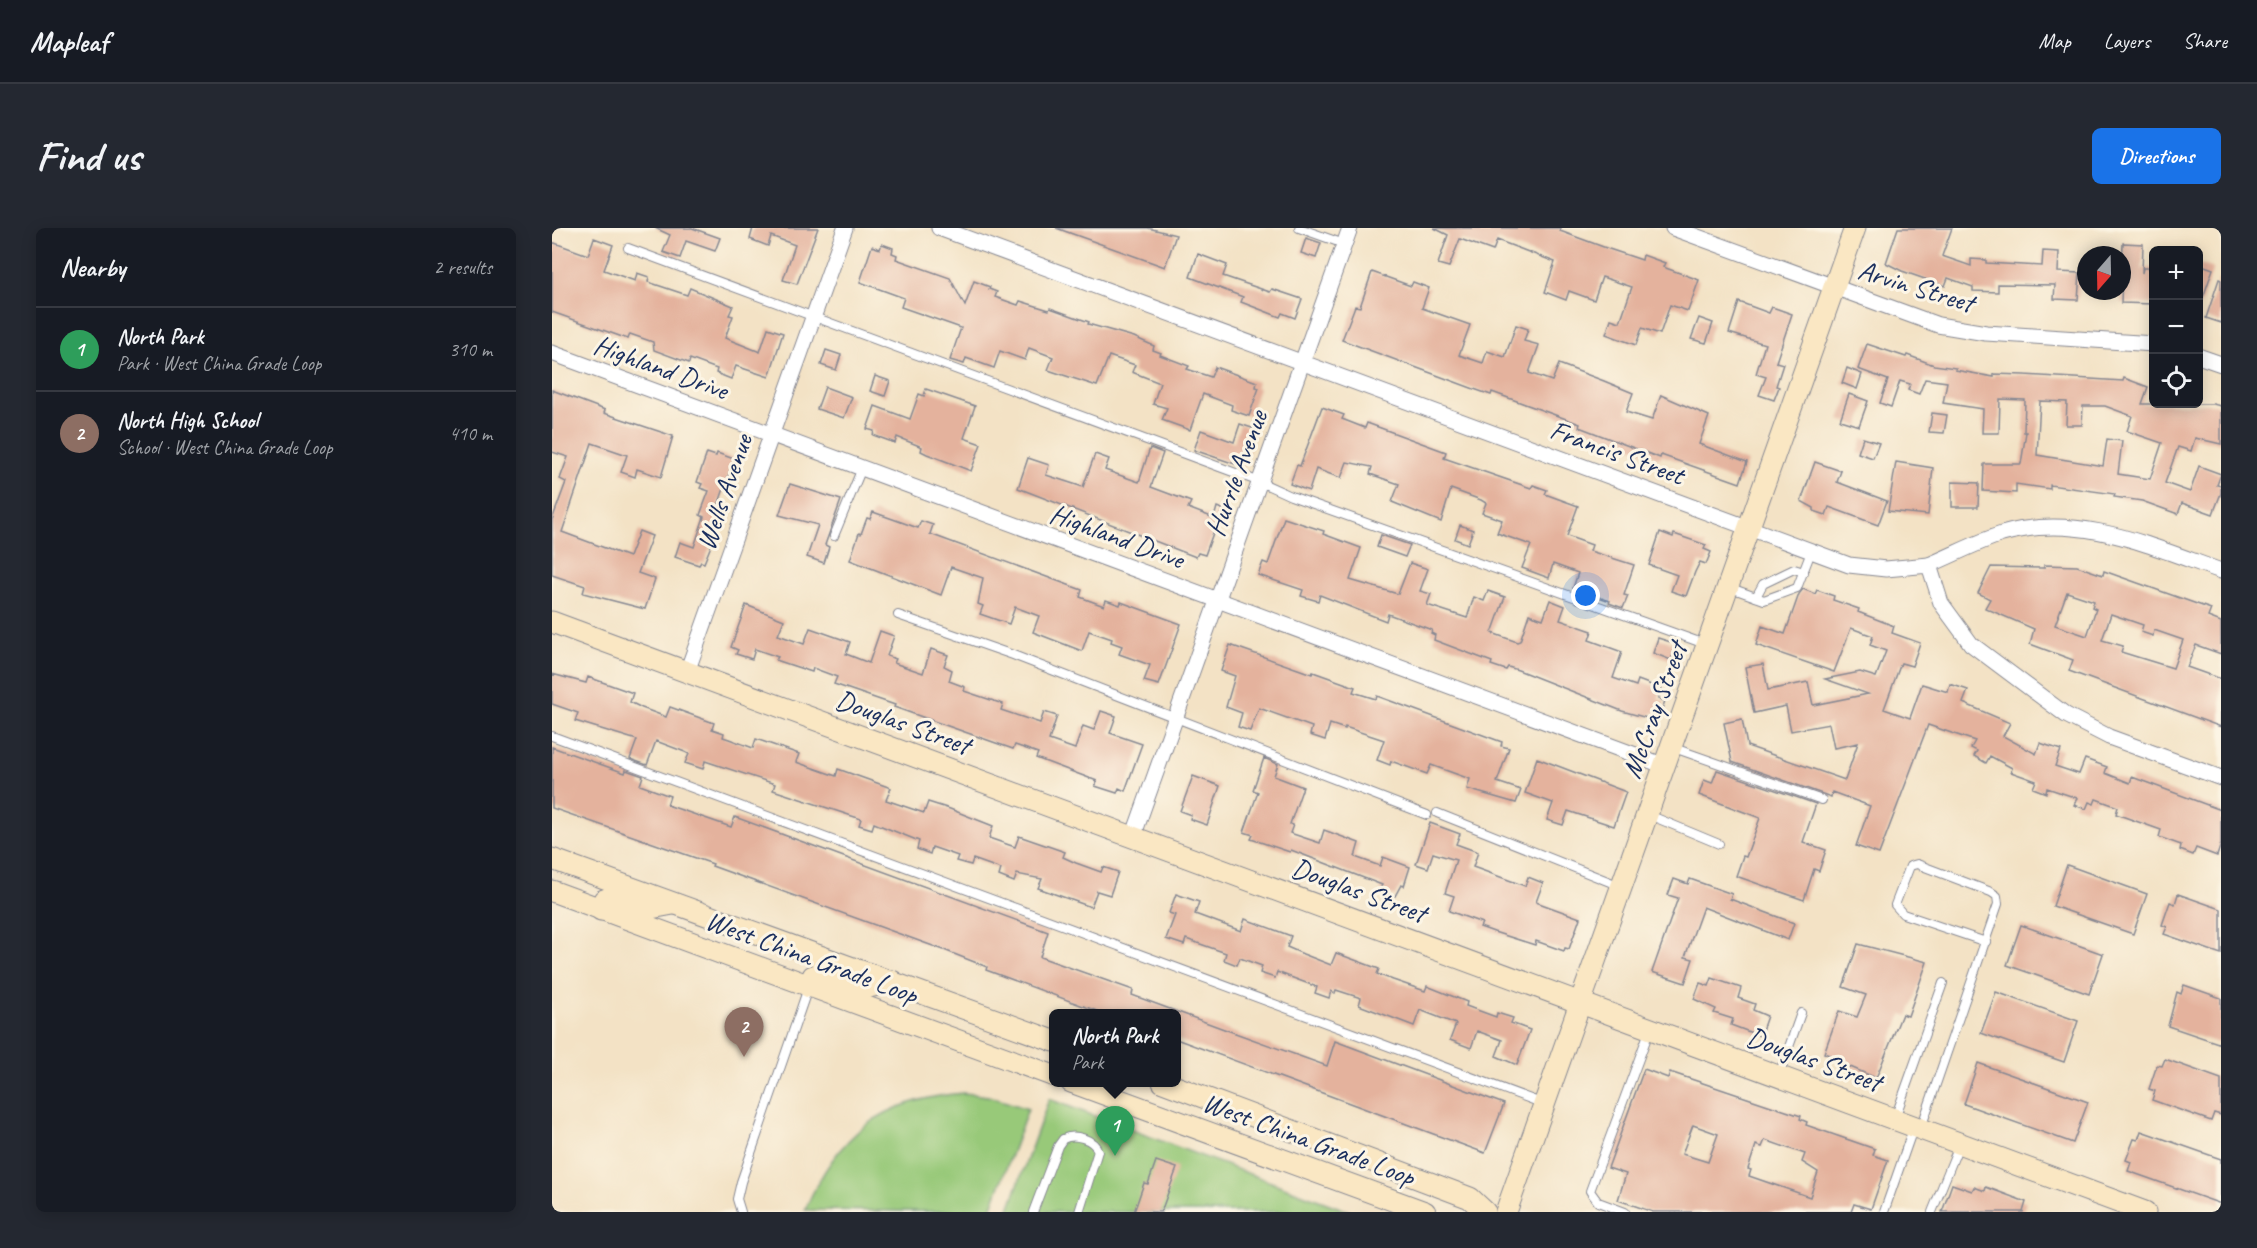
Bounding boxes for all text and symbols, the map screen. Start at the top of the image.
text: Mapleaf [30,24,108,59]
text: Map [2038,28,2071,54]
text: Layers [2104,28,2150,54]
text: Share [2183,28,2227,54]
button: Directions [2092,128,2221,184]
text: Find us [36,130,141,183]
north arrow [2077,246,2131,300]
map controls [2149,246,2203,408]
button: + [2149,246,2203,300]
text: Nearby [60,251,125,284]
street label: Arvin Street [1854,252,1981,321]
text: 2 results [433,255,492,280]
button: − [2149,300,2203,354]
text: North Park [117,323,204,351]
street label: Highland Drive [589,327,735,408]
text: 1 [75,337,84,362]
text: 310 m [449,337,492,362]
text: Park · West China Grade Loop [117,351,321,376]
button: locate [2149,354,2203,408]
street label: Hurrle Avenue [1197,404,1276,541]
text: North High School [117,407,258,435]
street label: Francis Street [1545,412,1691,493]
text: 2 [75,421,84,446]
text: 410 m [449,421,492,446]
street label: Wells Avenue [688,428,761,554]
text: School · West China Grade Loop [117,435,333,460]
street label: Highland Drive [1045,496,1191,577]
your location [1571,581,1600,610]
street label: McCray Street [1613,634,1696,783]
street label: Douglas Street [831,682,978,764]
street label: Douglas Street [1287,850,1434,932]
street label: West China Grade Loop [701,902,924,1012]
pin: 2 [724,1008,764,1057]
popup [1049,1009,1181,1087]
street label: Douglas Street [1742,1019,1889,1101]
text: North Park [1072,1022,1158,1050]
text: Park [1072,1050,1103,1075]
street label: West China Grade Loop [1198,1084,1421,1194]
pin: 1 [1096,1106,1134,1156]

